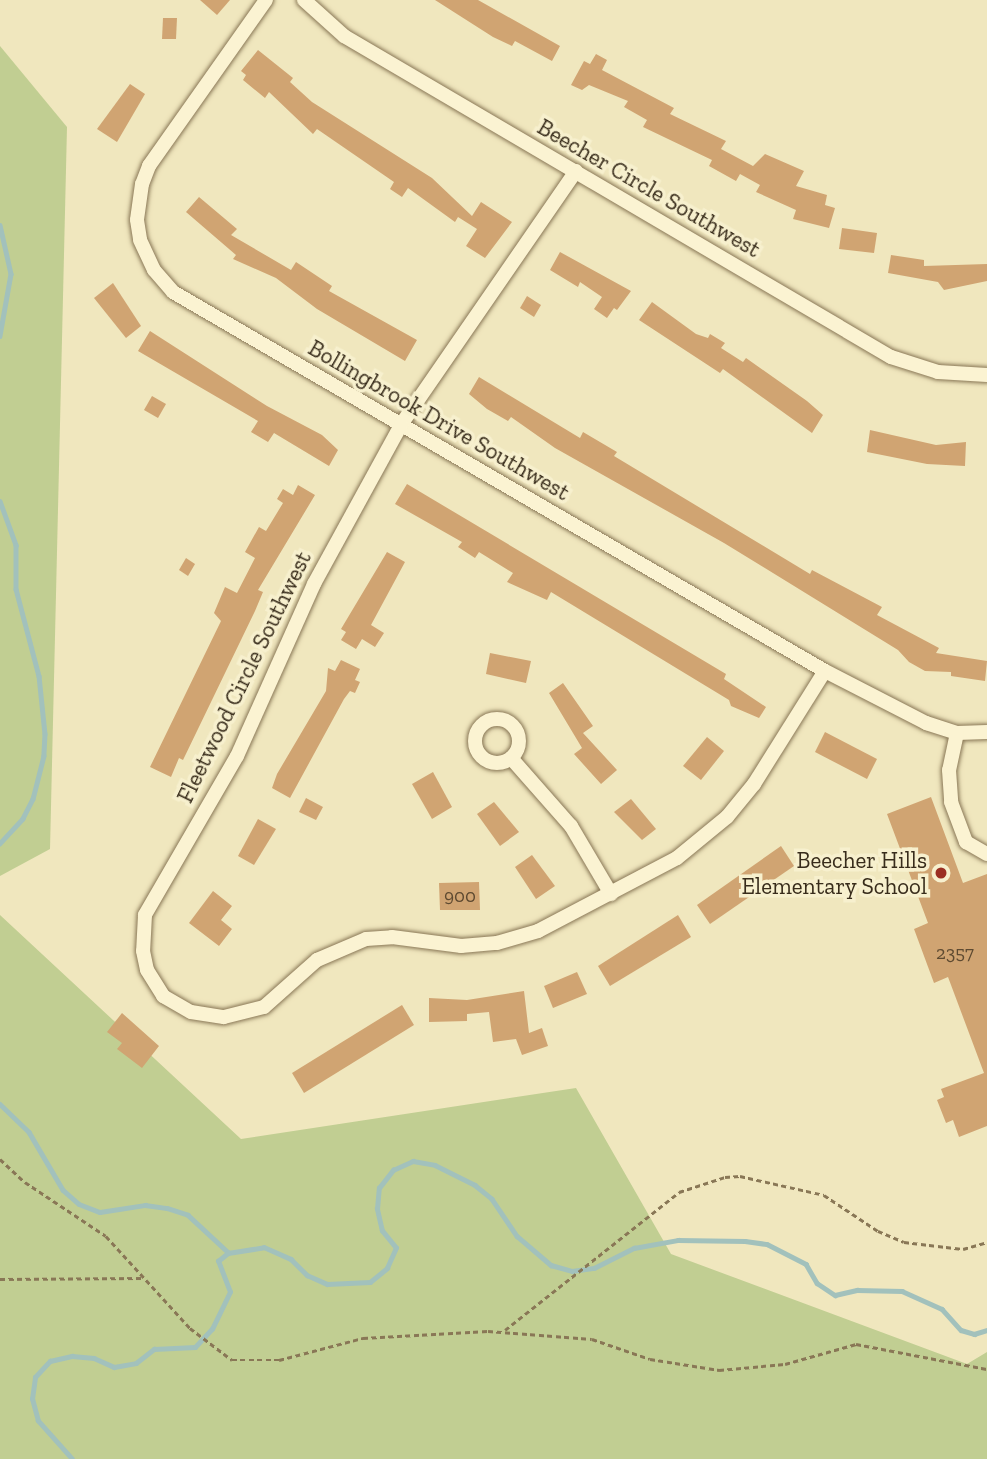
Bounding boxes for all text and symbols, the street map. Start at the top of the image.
street label: Beecher Circle Southwest [532,113,766,263]
street label: Bollingbrook Drive Southwest [304,334,574,506]
street label: Fleetwood Circle Southwest [171,547,317,807]
place label: Beecher Hills Elementary School [741,846,927,900]
marker: Beecher Hills Elementary School [933,865,949,881]
house number: 900 [444,885,476,907]
house number: 2357 [936,942,974,964]

